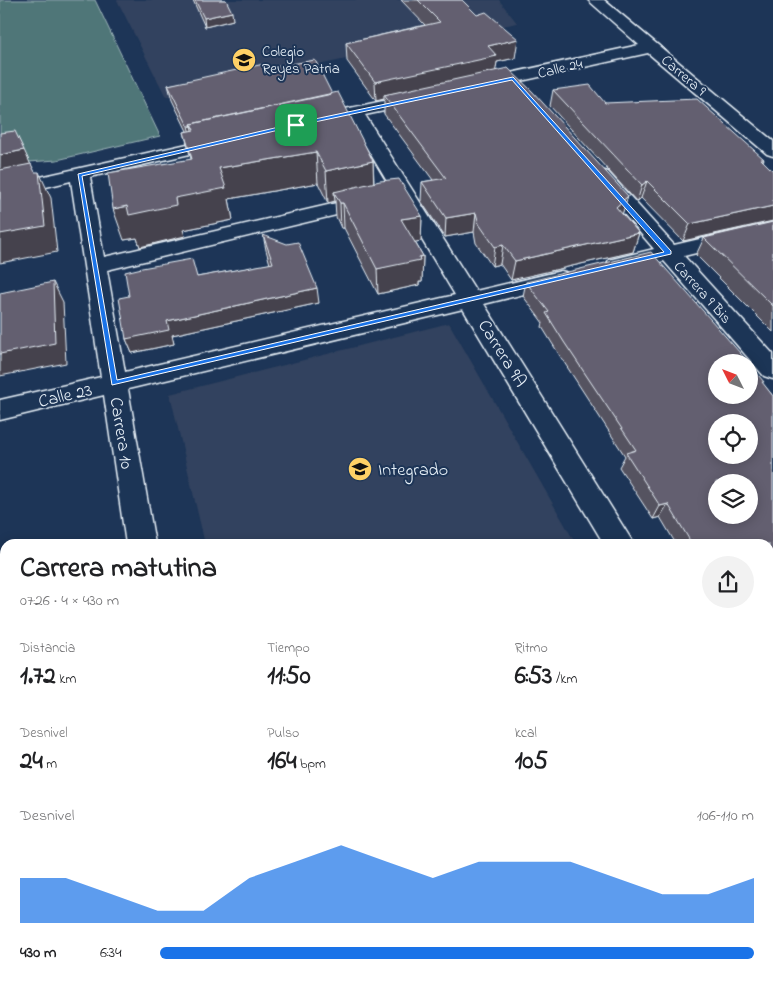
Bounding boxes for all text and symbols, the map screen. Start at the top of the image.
place label: Colegio Reyes Patria [262,41,340,81]
school or university icon: Colegio Reyes Patria [231,47,257,73]
street label: Carrera 9 [656,50,711,102]
street label: Calle 24 [536,53,585,85]
pin [275,104,317,146]
icon: arrive [282,111,310,139]
street label: Carrera 9 Bis [668,256,736,329]
street label: Carrera 9A [470,315,532,393]
north arrow [708,354,758,404]
map controls [708,354,758,524]
street label: Calle 23 [36,378,95,416]
street label: Carrera 10 [102,396,139,471]
button: locate [708,414,758,464]
school or university icon: Integrado [347,456,373,482]
place label: Integrado [378,458,448,485]
button: layers [708,474,758,524]
text: Carrera matutina [20,549,217,590]
button: share [702,556,754,608]
text: 07:26 · 4 × 430 m [20,589,119,613]
text: Distancia [20,638,75,659]
text: Tiempo [267,638,310,659]
text: Ritmo [515,638,548,659]
text: 1.72 [20,659,56,695]
text: 11:50 [267,659,310,695]
text: 6:53 [515,659,552,695]
text: km [56,669,76,690]
text: /km [552,669,577,690]
text: Desnivel [20,723,68,744]
text: Pulso [267,723,299,744]
text: kcal [515,723,537,744]
text: 24 [20,744,43,780]
text: 164 [267,744,297,780]
text: 105 [515,744,548,780]
text: m [43,754,57,775]
text: bpm [297,754,326,775]
text: Desnivel [20,804,74,828]
text: 106–110 m [697,804,754,828]
text: 430 m [20,941,57,965]
text: 6:34 [100,941,122,965]

